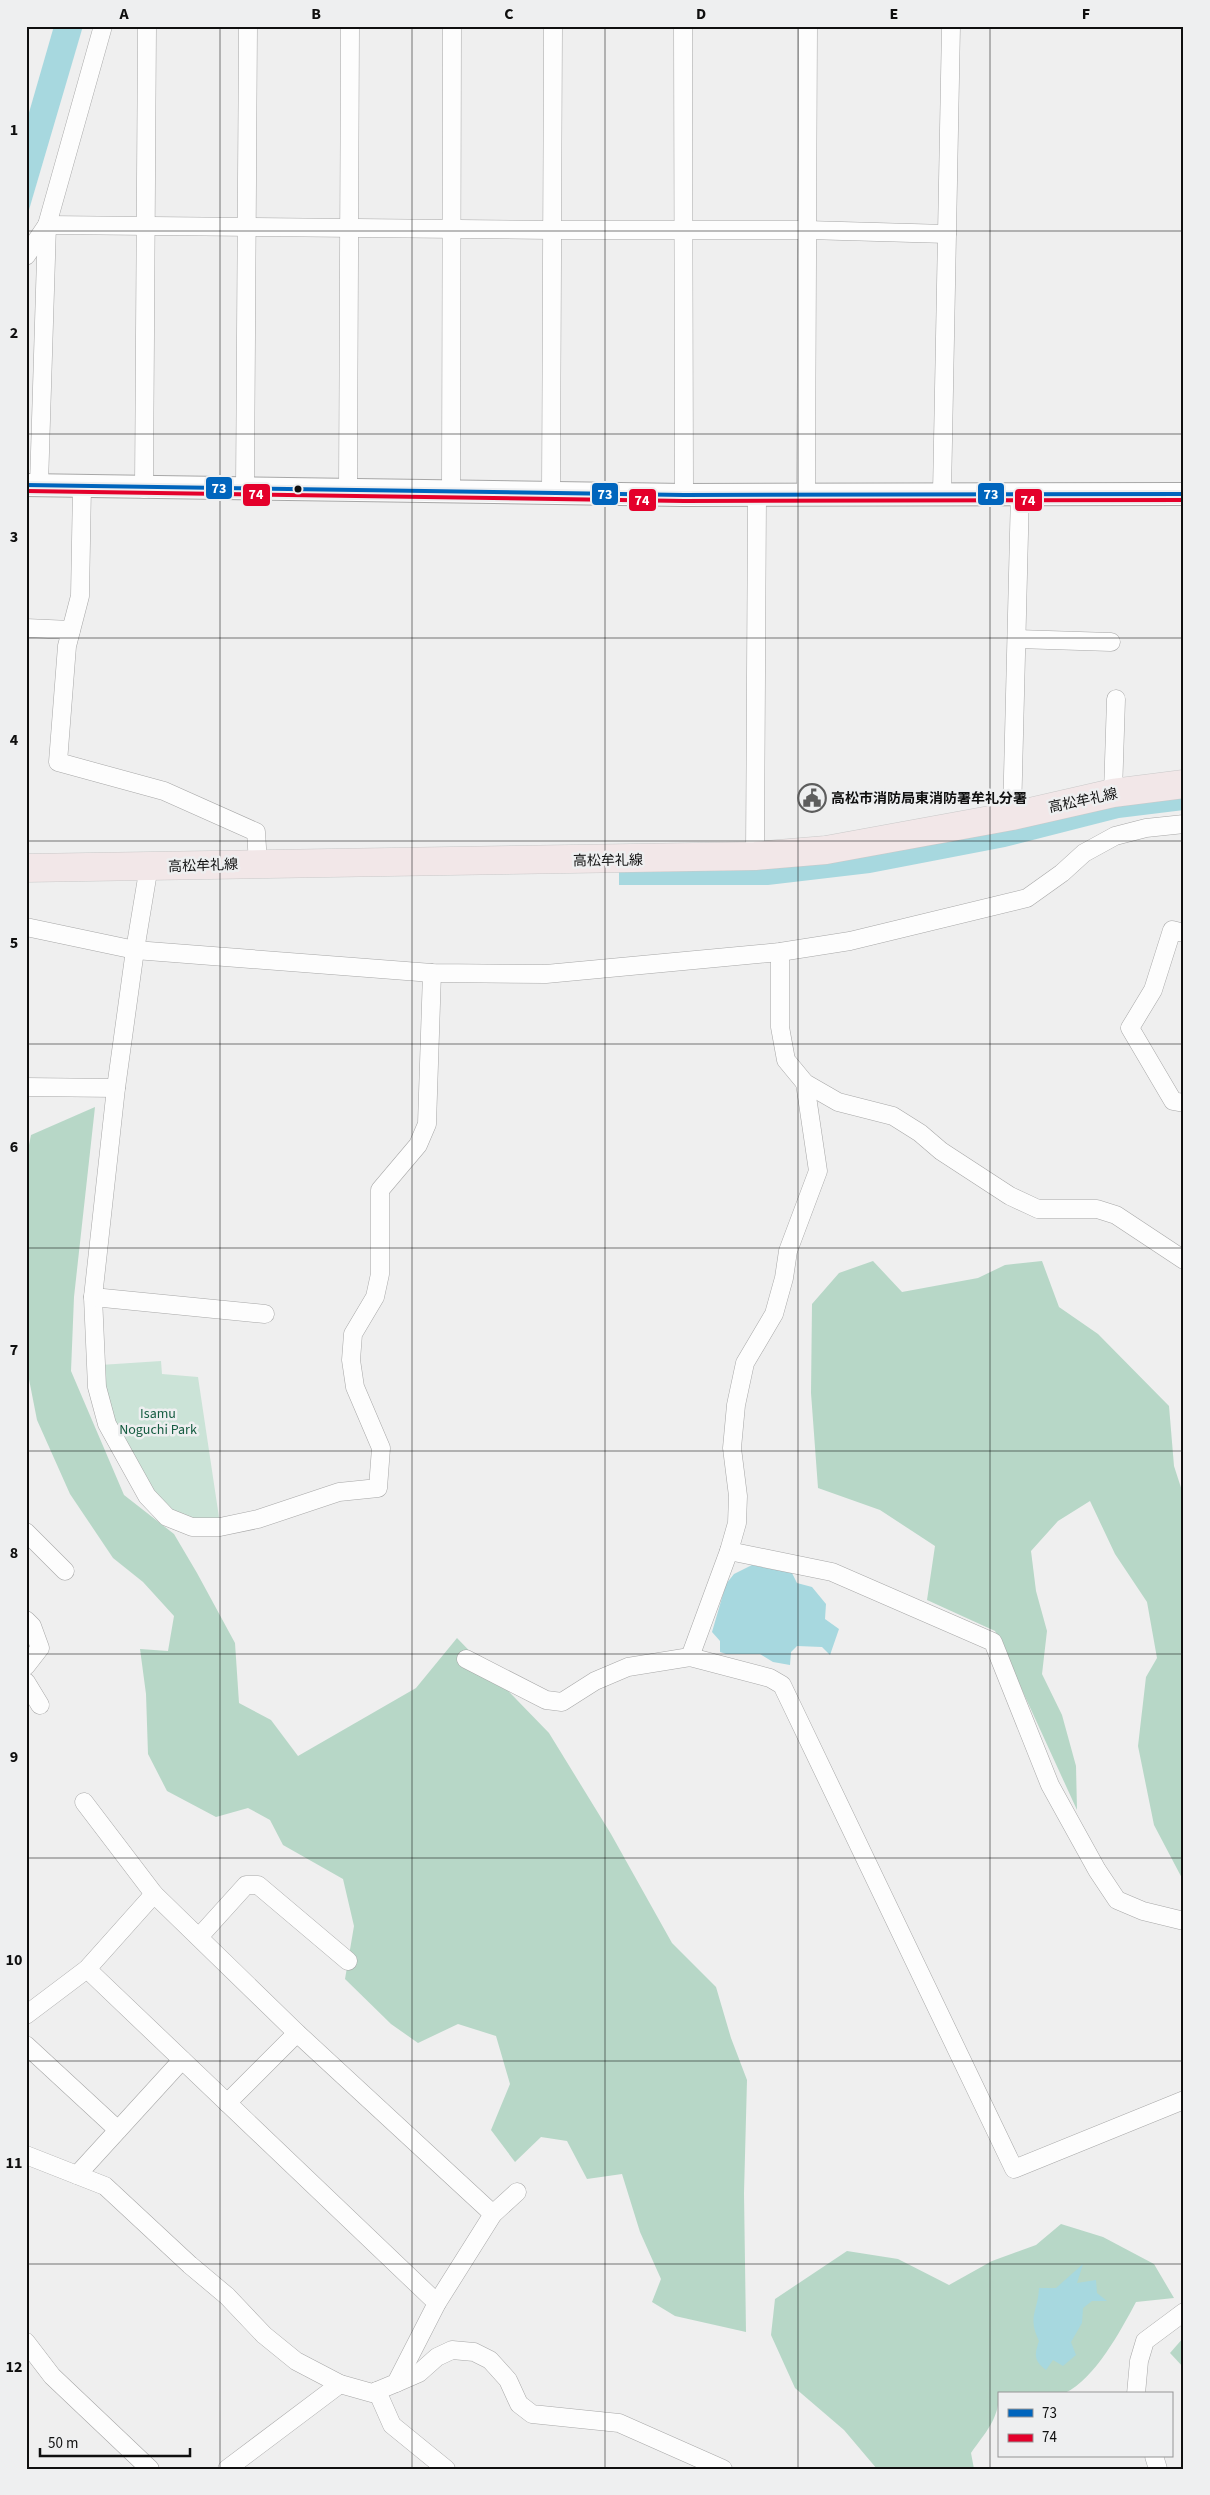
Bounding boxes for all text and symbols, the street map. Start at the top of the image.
text: A [118,3,129,25]
text: B [311,3,321,25]
text: C [504,3,514,25]
text: D [696,3,706,25]
text: E [890,3,898,25]
text: F [1082,3,1090,25]
text: 1 [10,119,18,141]
text: 2 [10,322,18,344]
line badge: 73 [205,476,233,500]
text: 73 [212,479,226,499]
line badge: 73 [591,482,619,506]
line badge: 73 [977,482,1005,506]
line badge: 74 [242,483,271,507]
unlabelled marker [293,484,303,494]
text: 74 [249,485,264,505]
text: 73 [598,485,612,505]
text: 73 [984,485,998,505]
line badge: 74 [628,488,657,512]
line badge: 74 [1014,488,1043,512]
text: 74 [635,491,650,511]
text: 74 [1021,491,1036,511]
text: 3 [10,526,18,548]
text: 4 [10,729,19,751]
public building icon: 高松市消防局東消防署牟礼分署 [797,783,827,813]
street label: 高松牟礼線 [1047,784,1120,818]
place label: 高松市消防局東消防署牟礼分署 [831,789,1027,809]
street label: 高松牟礼線 [573,850,643,872]
street label: 高松牟礼線 [168,855,238,877]
text: 5 [10,932,18,954]
text: 6 [10,1136,18,1158]
text: 7 [10,1339,18,1361]
park label: Isamu Noguchi Park [119,1404,197,1440]
text: 8 [10,1542,18,1564]
text: 9 [10,1746,18,1768]
text: 10 [6,1949,22,1971]
text: 11 [6,2152,22,2174]
text: 12 [6,2356,22,2378]
legend [998,2392,1172,2458]
text: 73 [1042,2403,1057,2424]
scale bar [40,2425,190,2457]
text: 74 [1042,2427,1057,2448]
text: 50 m [48,2433,78,2454]

